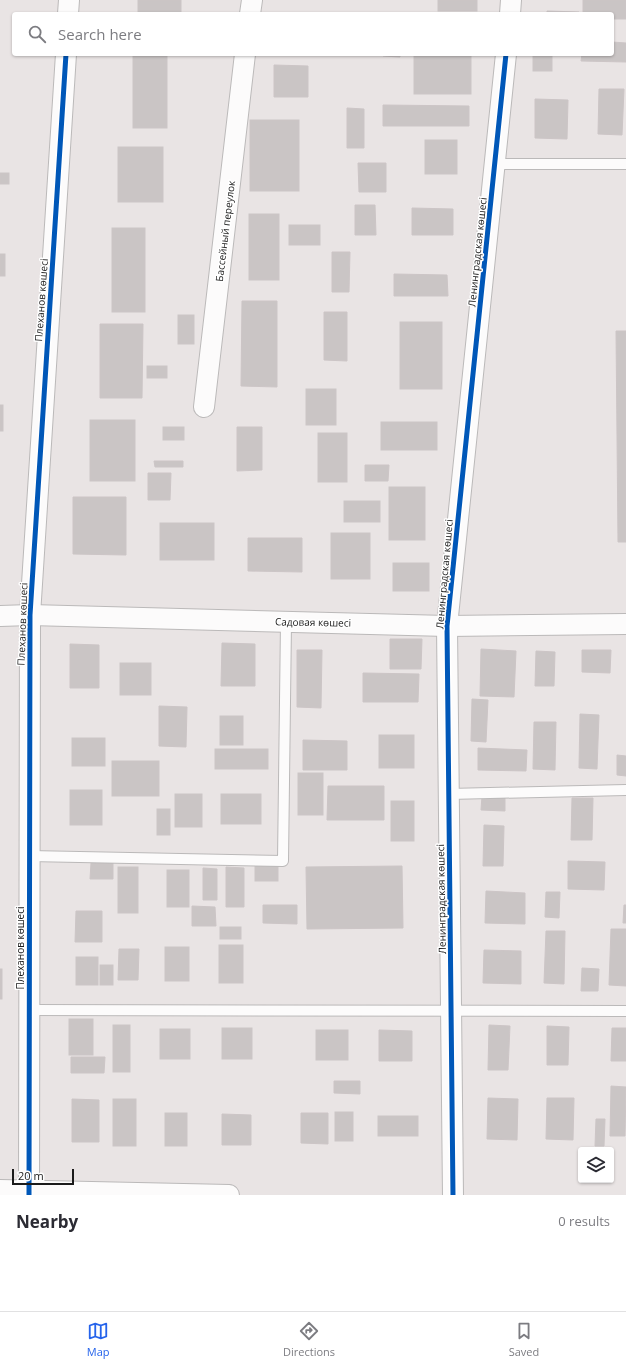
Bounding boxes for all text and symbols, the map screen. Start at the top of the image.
search box [12,12,614,56]
icon: search [26,23,48,45]
text: Search here [58,24,142,44]
street label: Бассейный переулок [212,179,238,282]
street label: Ленинградская көшесі [464,197,490,307]
street label: Плеханов көшесі [31,258,51,342]
street label: Ленинградская көшесі [432,519,456,629]
street label: Плеханов көшесі [14,582,30,666]
street label: Садовая көшесі [275,614,351,630]
street label: Ленинградская көшесі [433,844,449,954]
street label: Плеханов көшесі [13,906,27,990]
map controls [578,1147,614,1183]
button: layers [578,1147,614,1183]
scale bar [12,1167,74,1186]
text: 20 m [18,1168,44,1183]
text: Nearby [16,1210,78,1233]
text: 0 results [558,1212,610,1230]
tab: Map [87,1320,110,1359]
tab: Directions [283,1320,335,1359]
tab: Saved [509,1320,539,1359]

